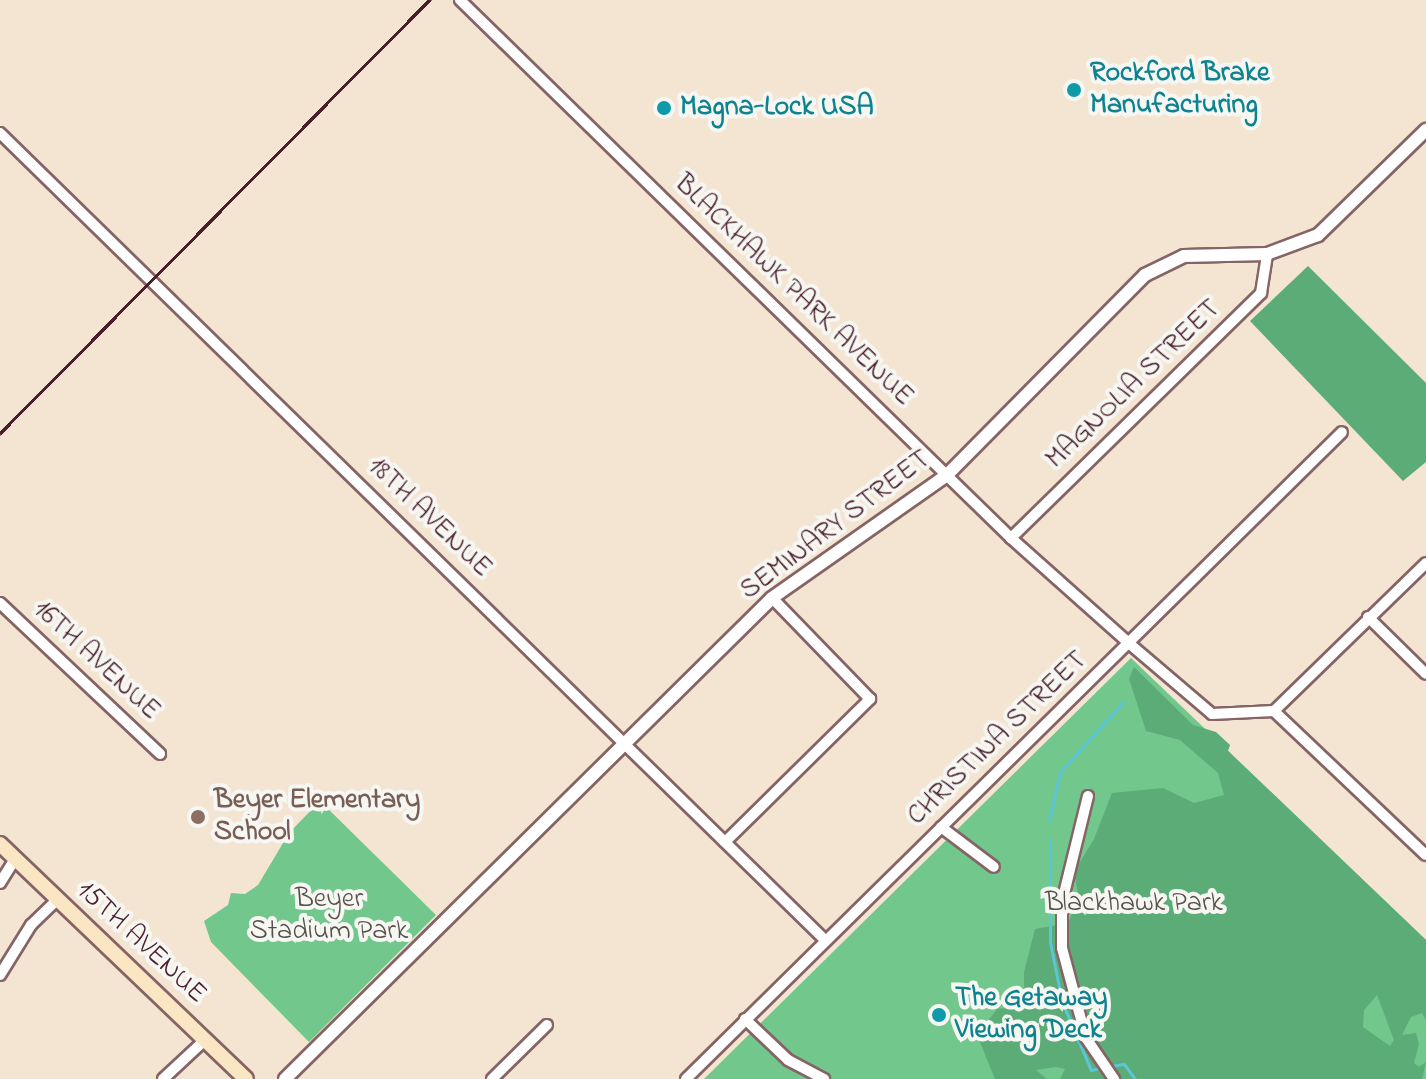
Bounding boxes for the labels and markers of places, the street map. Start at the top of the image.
place label: Rockford Brake Manufacturing [1090,57,1269,123]
marker: Rockford Brake Manufacturing [1065,81,1083,99]
place label: Magna-Lock USA [680,91,874,125]
marker: Magna-Lock USA [655,99,673,117]
place label: Beyer Elementary School [214,784,420,850]
marker: Beyer Elementary School [189,808,207,826]
place label: The Getaway Viewing Deck [955,982,1108,1048]
marker: The Getaway Viewing Deck [930,1006,948,1024]

